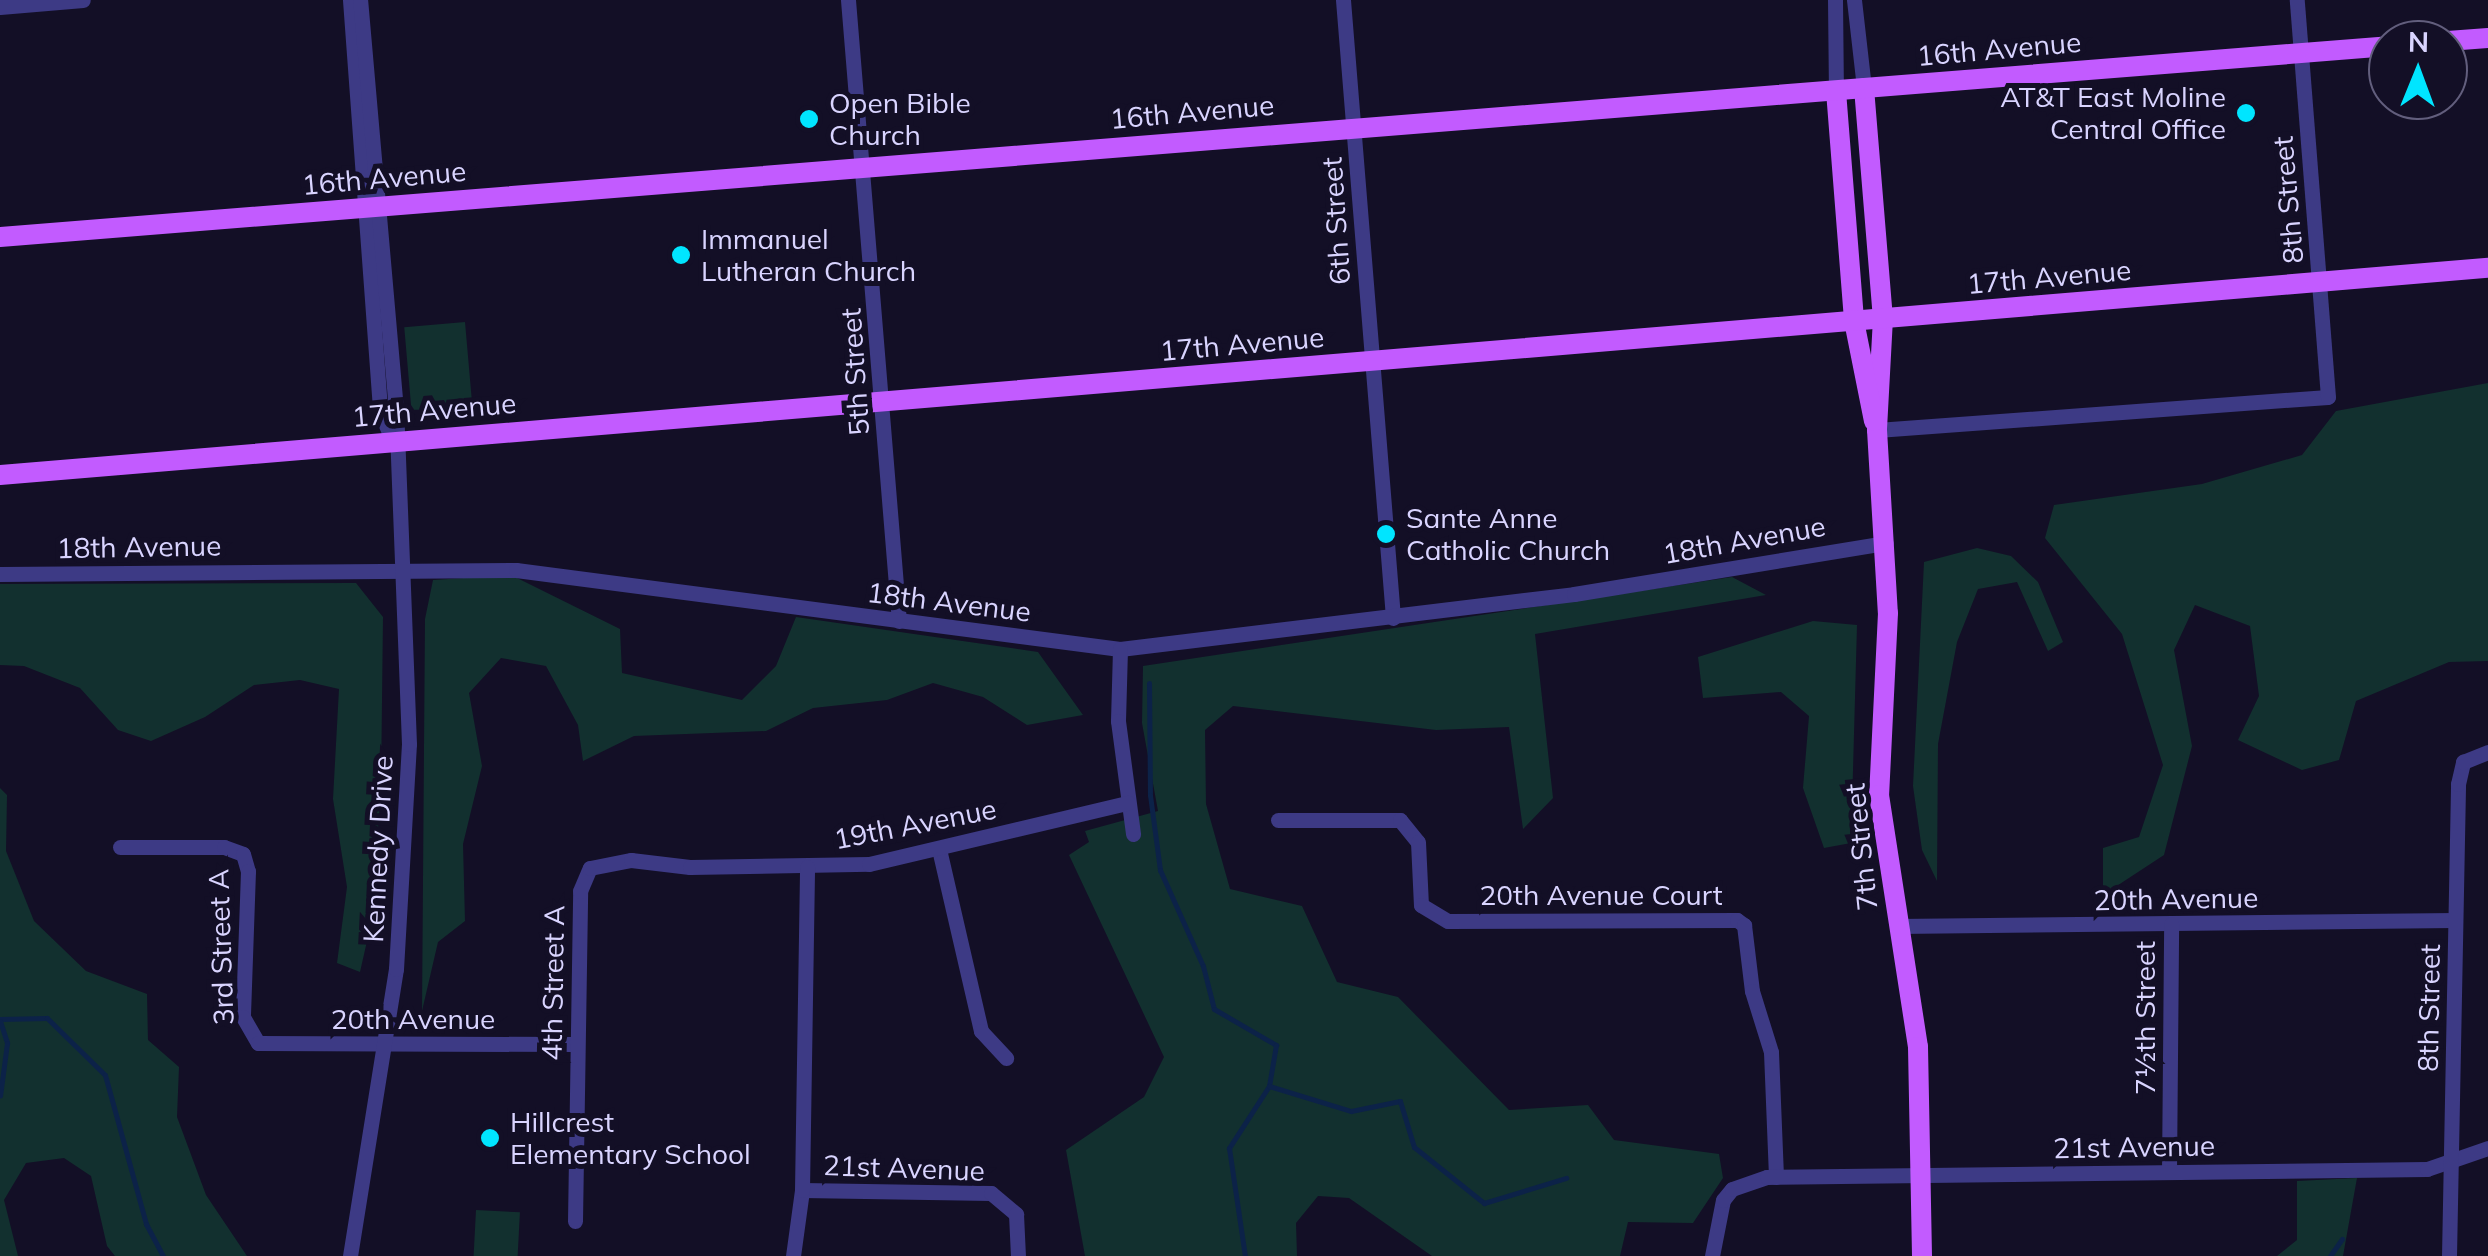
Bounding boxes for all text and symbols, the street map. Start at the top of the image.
north arrow [2368,20,2468,120]
text: N [2408,24,2429,59]
street label: 16th Avenue [1916,25,2082,73]
place label: AT&T East Moline Central Office [2000,80,2226,146]
place label: Open Bible Church [829,86,971,152]
street label: 16th Avenue [1109,88,1275,136]
marker: AT&T East Moline Central Office [2235,102,2257,124]
marker: Open Bible Church [798,108,820,130]
street label: 8th Street [2266,135,2310,265]
street label: 16th Avenue [301,154,467,202]
street label: 6th Street [1315,156,1357,286]
place label: Immanuel Lutheran Church [701,222,916,288]
marker: Immanuel Lutheran Church [670,244,692,266]
street label: 17th Avenue [1966,253,2132,301]
street label: 5th Street [834,307,876,437]
street label: 17th Avenue [1159,320,1325,368]
street label: 17th Avenue [351,386,517,434]
place label: Sante Anne Catholic Church [1406,501,1610,567]
street label: 18th Avenue [1660,509,1828,571]
marker: Sante Anne Catholic Church [1375,523,1397,545]
street label: 18th Avenue [56,529,222,565]
street label: 18th Avenue [865,575,1033,629]
street label: Kennedy Drive [356,755,400,943]
street label: 7th Street [1838,782,1884,912]
street label: 19th Avenue [831,792,999,856]
street label: 3rd Street A [201,868,241,1026]
street label: 20th Avenue Court [1480,878,1722,912]
street label: 20th Avenue [2093,881,2259,917]
street label: 4th Street A [535,905,571,1061]
street label: 7½th Street [2128,941,2162,1095]
street label: 8th Street [2411,944,2447,1072]
street label: 20th Avenue [331,1002,495,1036]
place label: Hillcrest Elementary School [510,1105,751,1171]
marker: Hillcrest Elementary School [479,1127,501,1149]
street label: 21st Avenue [2053,1129,2215,1165]
street label: 21st Avenue [822,1148,986,1188]

